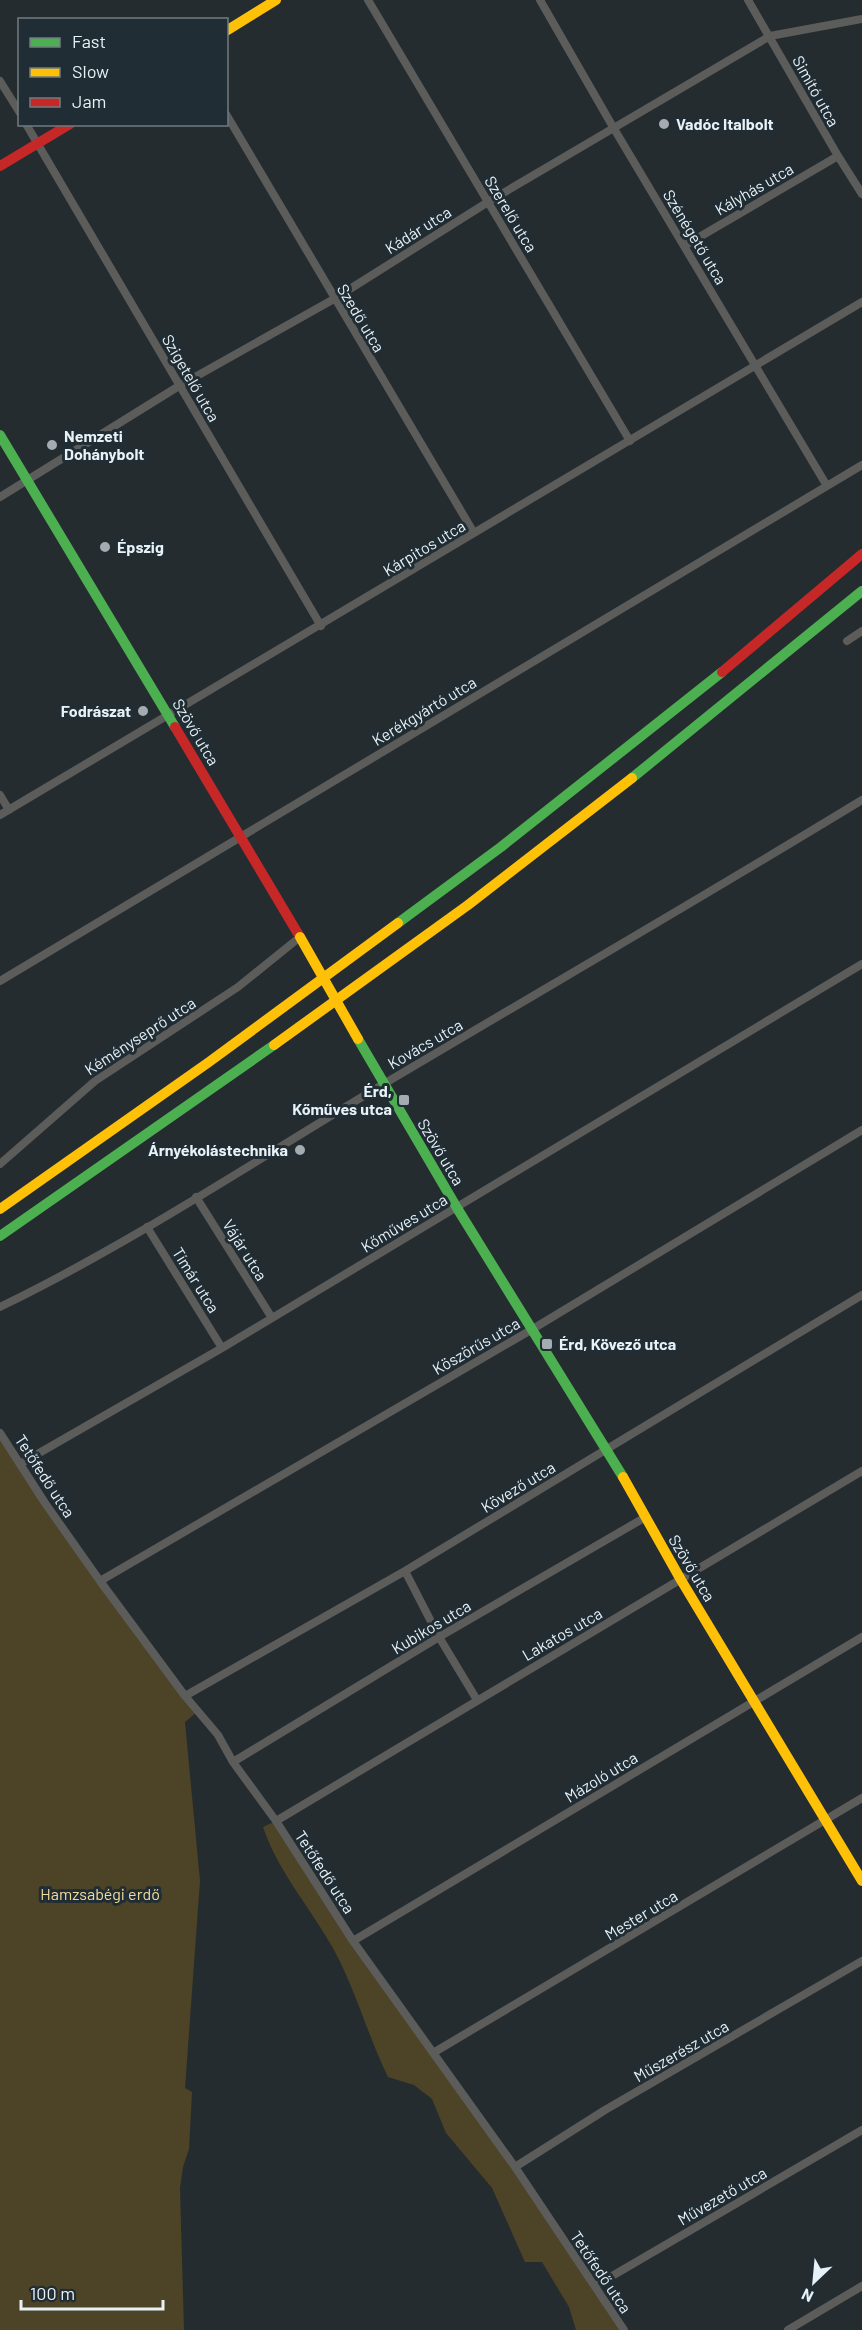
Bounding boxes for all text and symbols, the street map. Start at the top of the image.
legend [18,18,228,126]
text: Fast [72,30,106,52]
street label: Simító utca [789,52,844,130]
text: Slow [72,60,109,82]
text: Jam [72,90,106,112]
place label: Vadóc Italbolt [676,114,774,133]
marker: Vadóc Italbolt [657,117,671,131]
street label: Kályhás utca [711,159,796,219]
street label: Szerelő utca [481,172,542,255]
street label: Szénégető utca [660,186,731,288]
street label: Kádár utca [381,202,454,257]
street label: Szedő utca [334,280,389,355]
street label: Szigetelő utca [159,331,224,425]
place label: Nemzeti Dohánybolt [64,426,144,463]
marker: Nemzeti Dohánybolt [45,438,59,452]
street label: Kárpitos utca [379,516,468,580]
place label: Épszig [117,537,164,556]
marker: Épszig [98,540,112,554]
street label: Kerékgyártó utca [368,672,479,749]
street label: Szövő utca [169,695,224,769]
place label: Fodrászat [61,701,131,720]
marker: Fodrászat [136,704,150,718]
street label: Kéményseprő utca [81,993,199,1078]
street label: Kovács utca [384,1015,466,1073]
place label: Érd, Kőműves utca [292,1081,392,1118]
marker: Érd, Kőműves utca [397,1093,411,1107]
street label: Szövő utca [414,1115,469,1189]
place label: Árnyékolástechnika [148,1140,288,1159]
marker: Árnyékolástechnika [293,1143,307,1157]
street label: Kőműves utca [357,1189,450,1256]
street label: Vájár utca [219,1216,272,1284]
street label: Tímár utca [169,1244,224,1316]
street label: Köszörűs utca [429,1313,523,1378]
place label: Érd, Kövező utca [559,1334,676,1353]
marker: Érd, Kövező utca [540,1337,554,1351]
street label: Tetőfedő utca [12,1431,79,1521]
street label: Kövező utca [477,1457,558,1516]
street label: Szövő utca [665,1531,720,1605]
street label: Kubikos utca [388,1595,474,1658]
street label: Lakatos utca [518,1603,605,1664]
street label: Mázoló utca [561,1747,641,1806]
street label: Tetőfedő utca [292,1827,359,1917]
park label: Hamzsabégi erdő [40,1884,160,1903]
street label: Mester utca [601,1885,680,1944]
street label: Műszerész utca [630,2016,731,2085]
street label: Művezető utca [674,2162,770,2229]
street label: Tetőfedő utca [567,2227,636,2316]
north arrow [784,2252,844,2312]
scale bar [21,2273,164,2311]
text: 100 m [30,2282,75,2304]
text: N [798,2285,816,2307]

